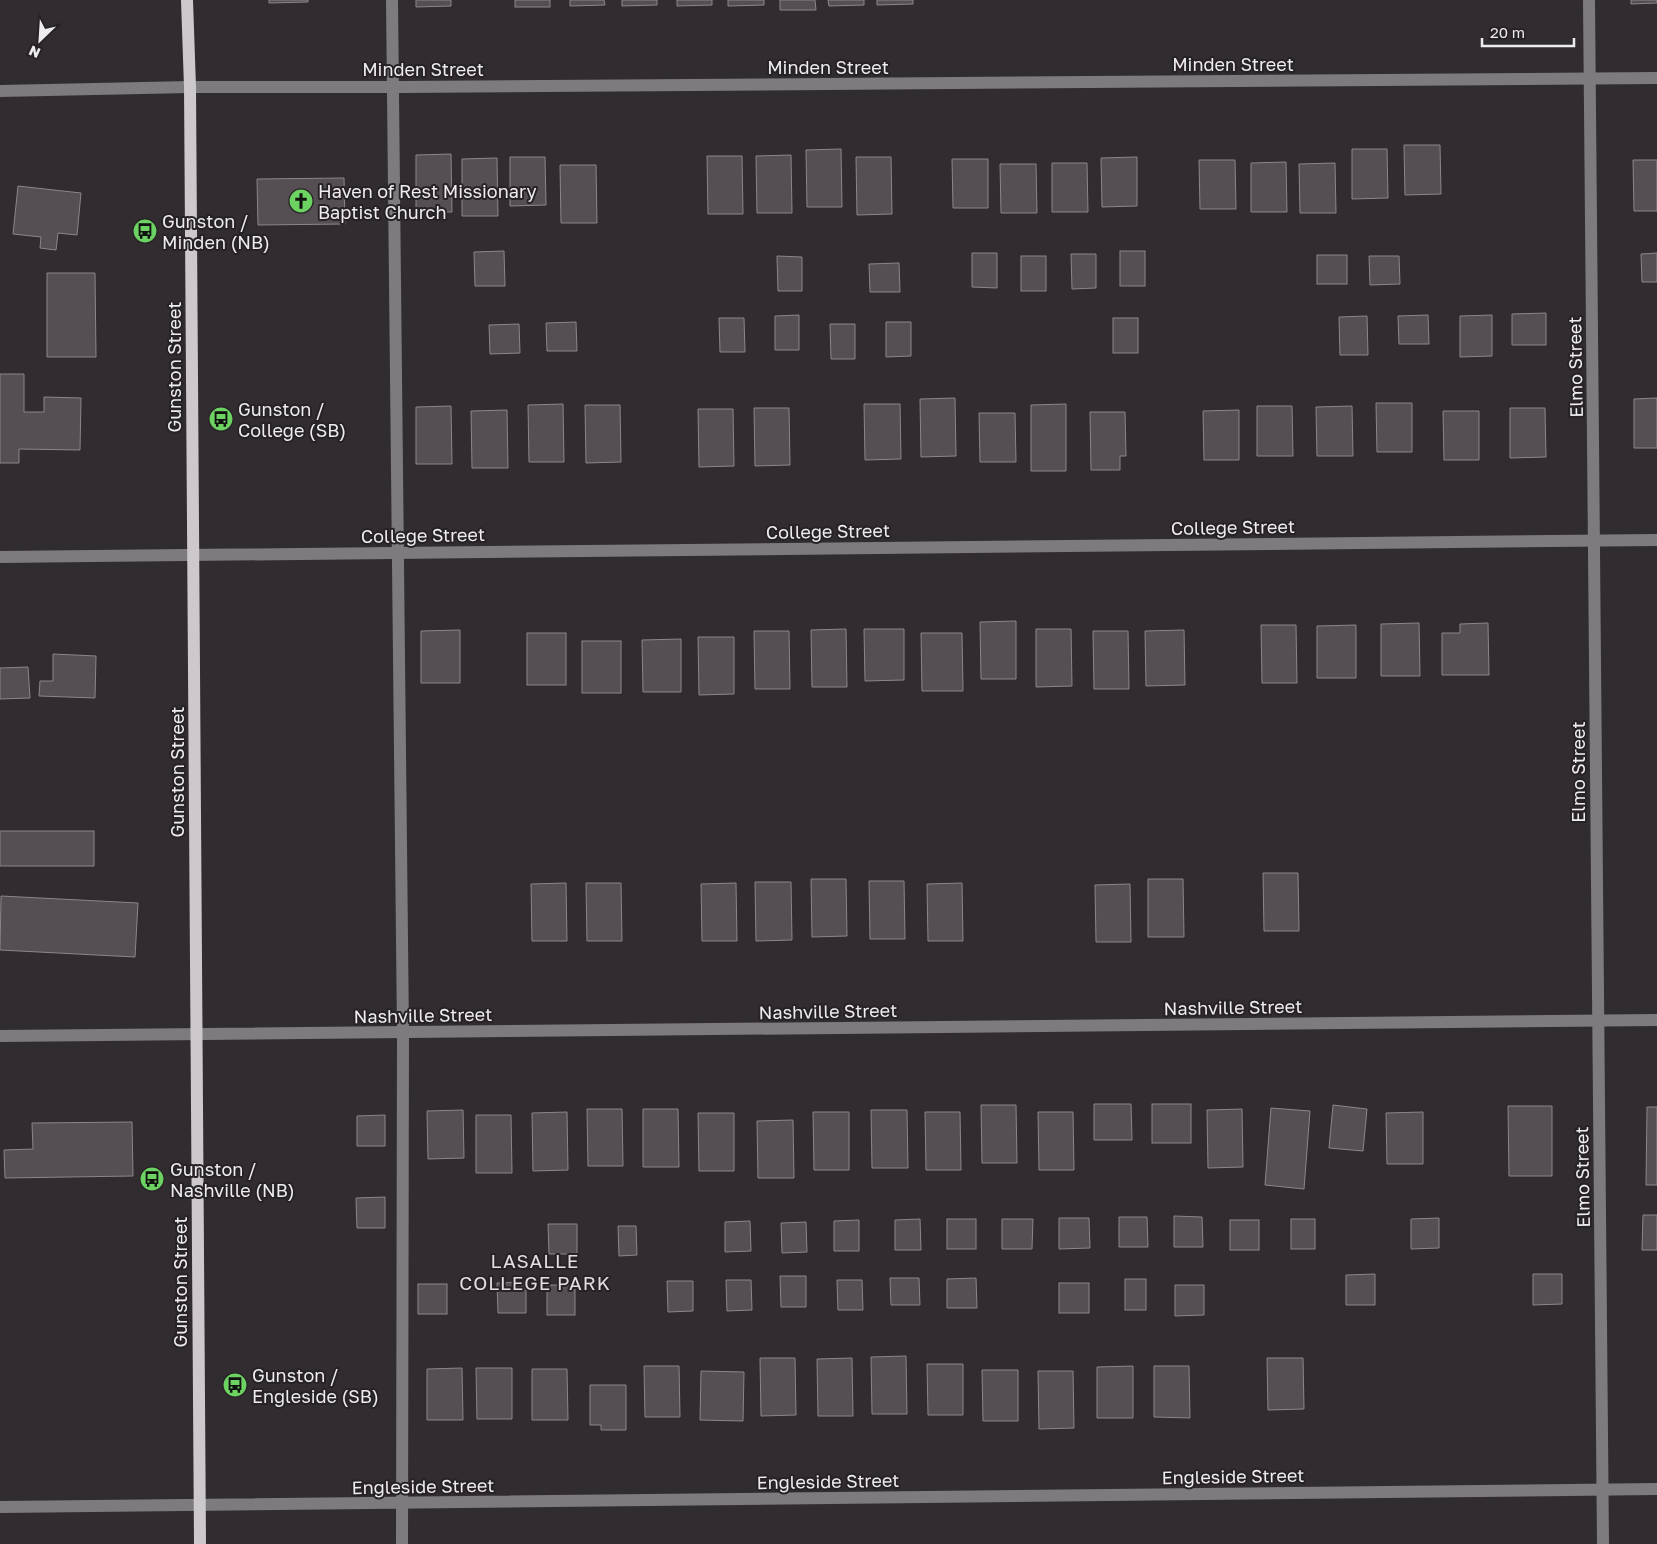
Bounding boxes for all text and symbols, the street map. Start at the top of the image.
north arrow [15,15,65,65]
scale bar [1482,15,1574,47]
text: 20 m [1490,23,1525,41]
text: N [26,42,43,62]
street label: Minden Street [1172,53,1294,75]
street label: Minden Street [767,56,889,78]
street label: Minden Street [362,58,484,80]
place label: Haven of Rest Missionary Baptist Church [318,180,537,223]
church icon: Haven of Rest Missionary Baptist Church [288,188,314,214]
place label: Gunston / Minden (NB) [162,210,270,253]
bus stop icon: Gunston / Minden (NB) [132,218,158,244]
street label: Gunston Street [163,301,185,433]
street label: Elmo Street [1563,316,1587,418]
place label: Gunston / College (SB) [238,398,346,441]
bus stop icon: Gunston / College (SB) [208,406,234,432]
street label: College Street [1171,515,1295,539]
street label: College Street [766,519,890,543]
street label: College Street [361,523,485,547]
street label: Gunston Street [166,706,188,838]
street label: Elmo Street [1567,721,1589,823]
street label: Nashville Street [1164,995,1302,1019]
street label: Nashville Street [759,999,897,1023]
street label: Nashville Street [354,1003,492,1027]
street label: Elmo Street [1570,1126,1594,1228]
place label: Gunston / Nashville (NB) [170,1158,295,1201]
bus stop icon: Gunston / Nashville (NB) [139,1166,165,1192]
street label: Gunston Street [169,1216,191,1348]
district label: LASALLE COLLEGE PARK [459,1249,611,1294]
place label: Gunston / Engleside (SB) [252,1364,379,1407]
bus stop icon: Gunston / Engleside (SB) [222,1372,248,1398]
street label: Engleside Street [1161,1464,1305,1488]
street label: Engleside Street [756,1469,900,1493]
street label: Engleside Street [351,1474,495,1498]

